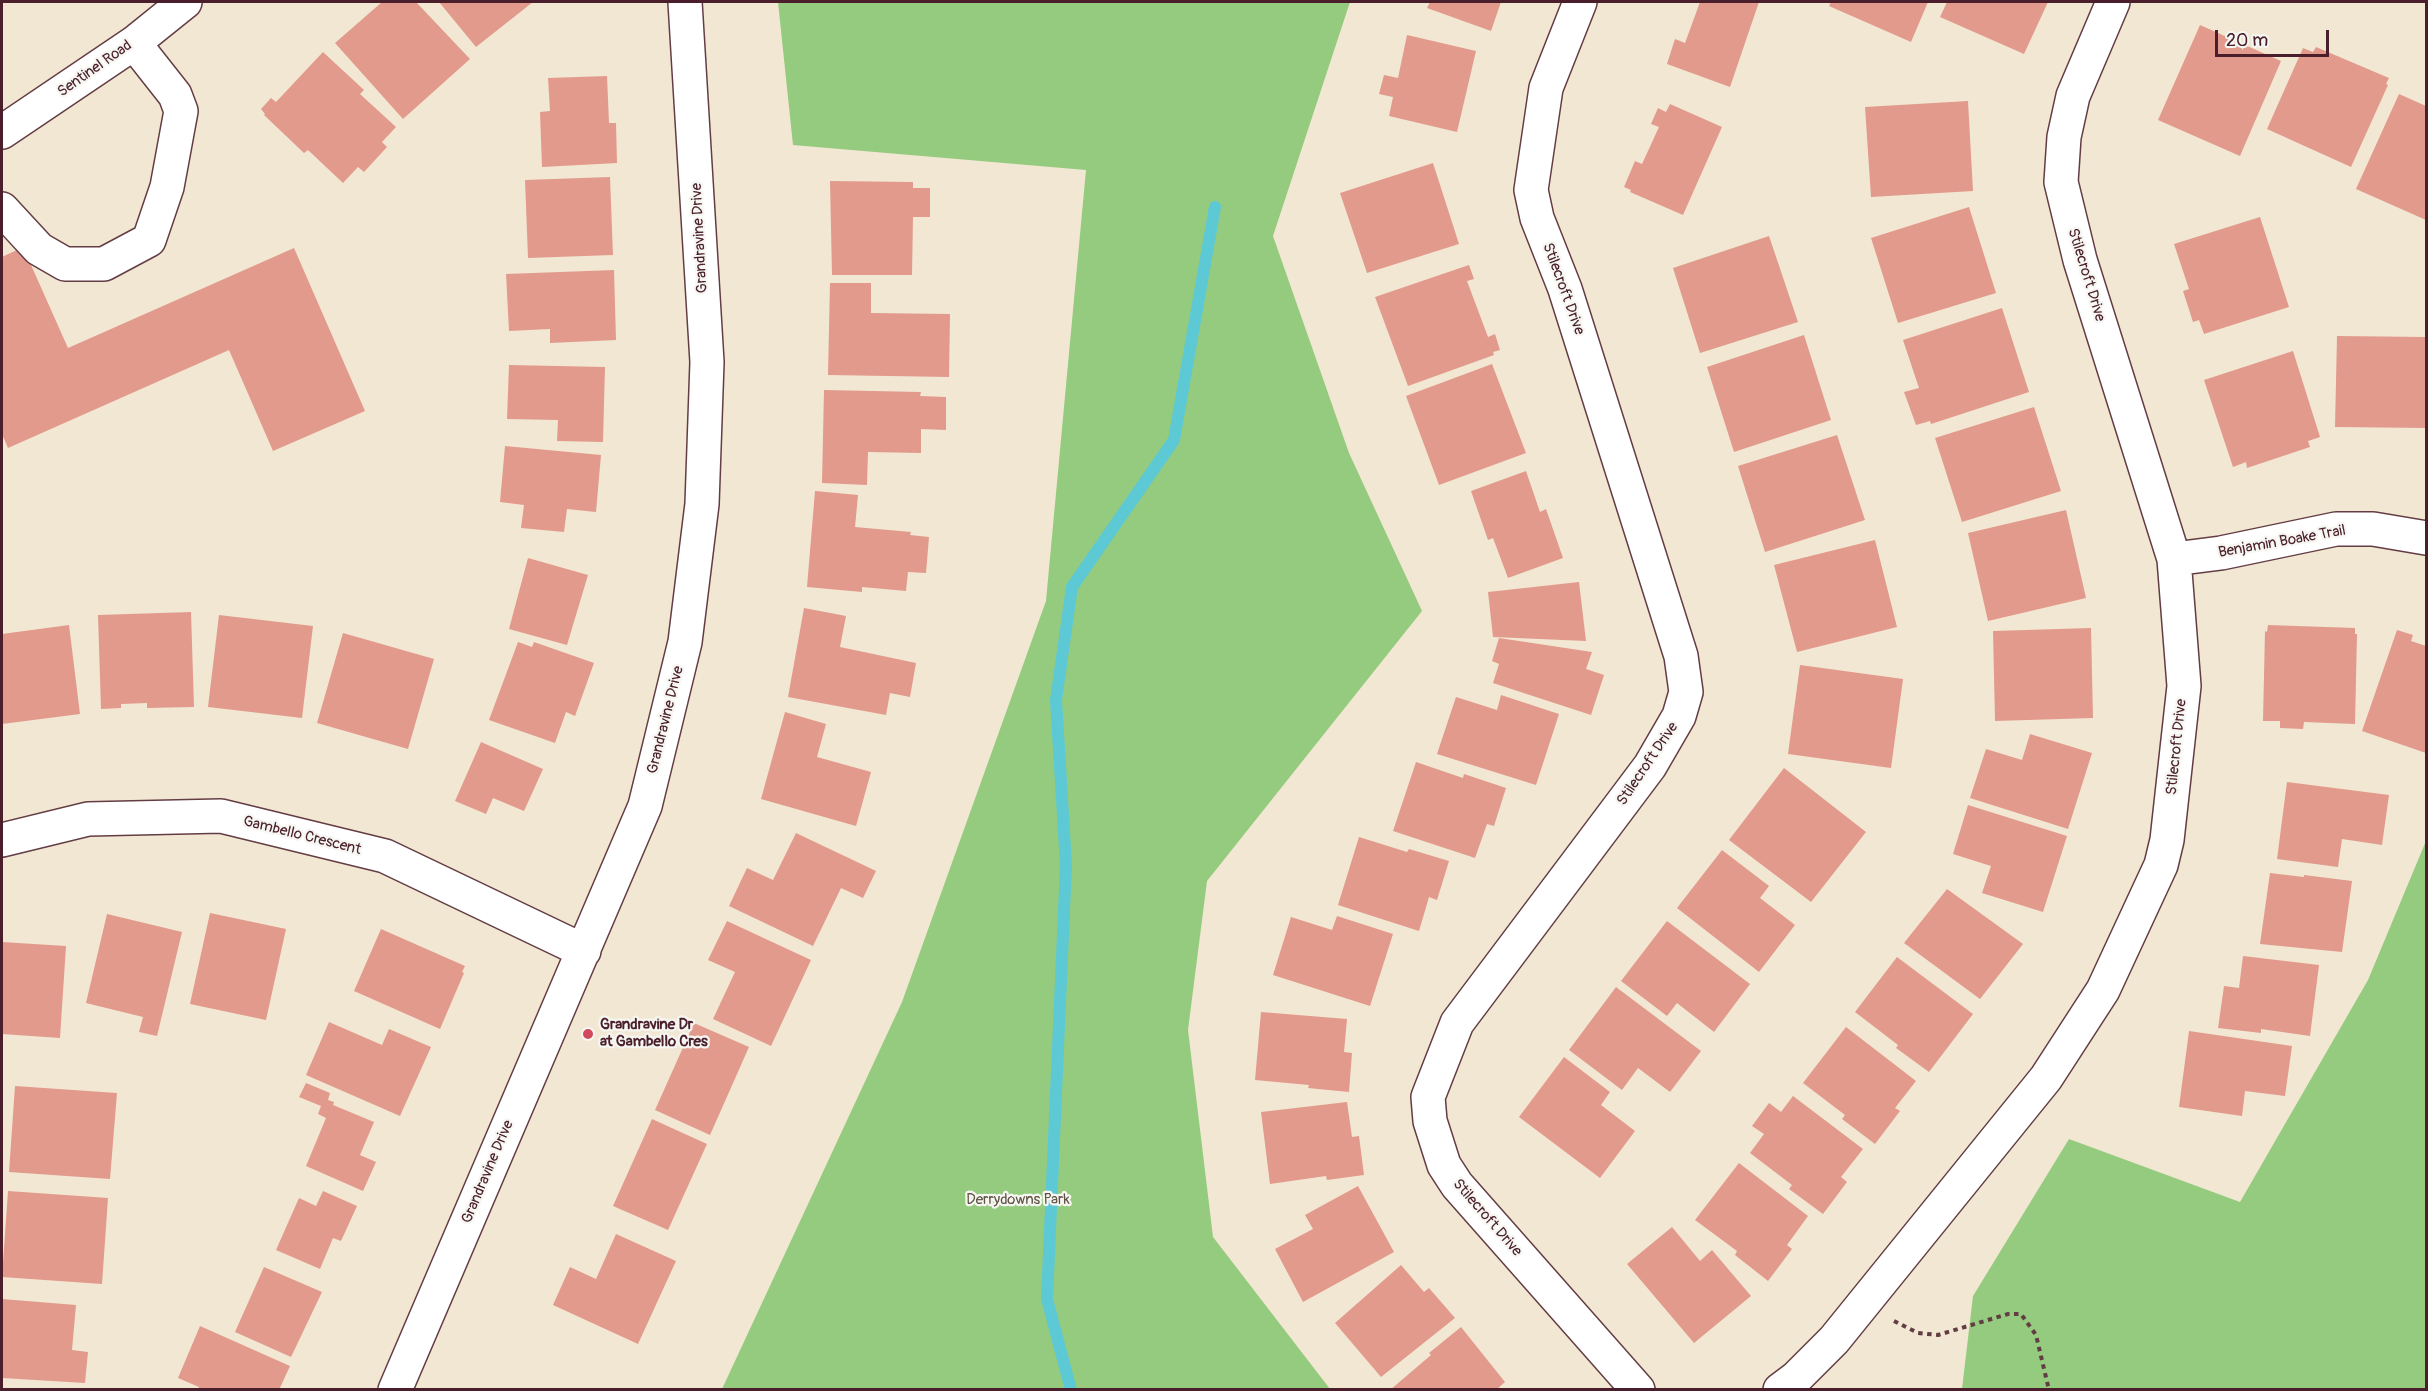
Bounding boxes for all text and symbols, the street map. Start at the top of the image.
scale bar [2218,18,2332,56]
text: 20 m [2226,29,2268,52]
street label: Sentinel Road [54,37,136,101]
street label: Grandravine Drive [688,182,712,294]
street label: Stilecroft Drive [2063,226,2109,324]
street label: Stilecroft Drive [1538,241,1588,337]
street label: Benjamin Boake Trail [2217,522,2347,562]
street label: Grandravine Drive [644,664,688,776]
street label: Stilecroft Drive [2163,698,2191,796]
street label: Stilecroft Drive [1614,719,1682,809]
street label: Gambello Crescent [241,813,363,859]
place label: Grandravine Dr at Gambello Cres [600,1016,708,1051]
marker: Grandravine Dr at Gambello Cres [581,1027,595,1041]
street label: Grandravine Drive [458,1118,518,1226]
street label: Stilecroft Drive [1449,1176,1525,1260]
park label: Derrydowns Park [966,1191,1070,1209]

